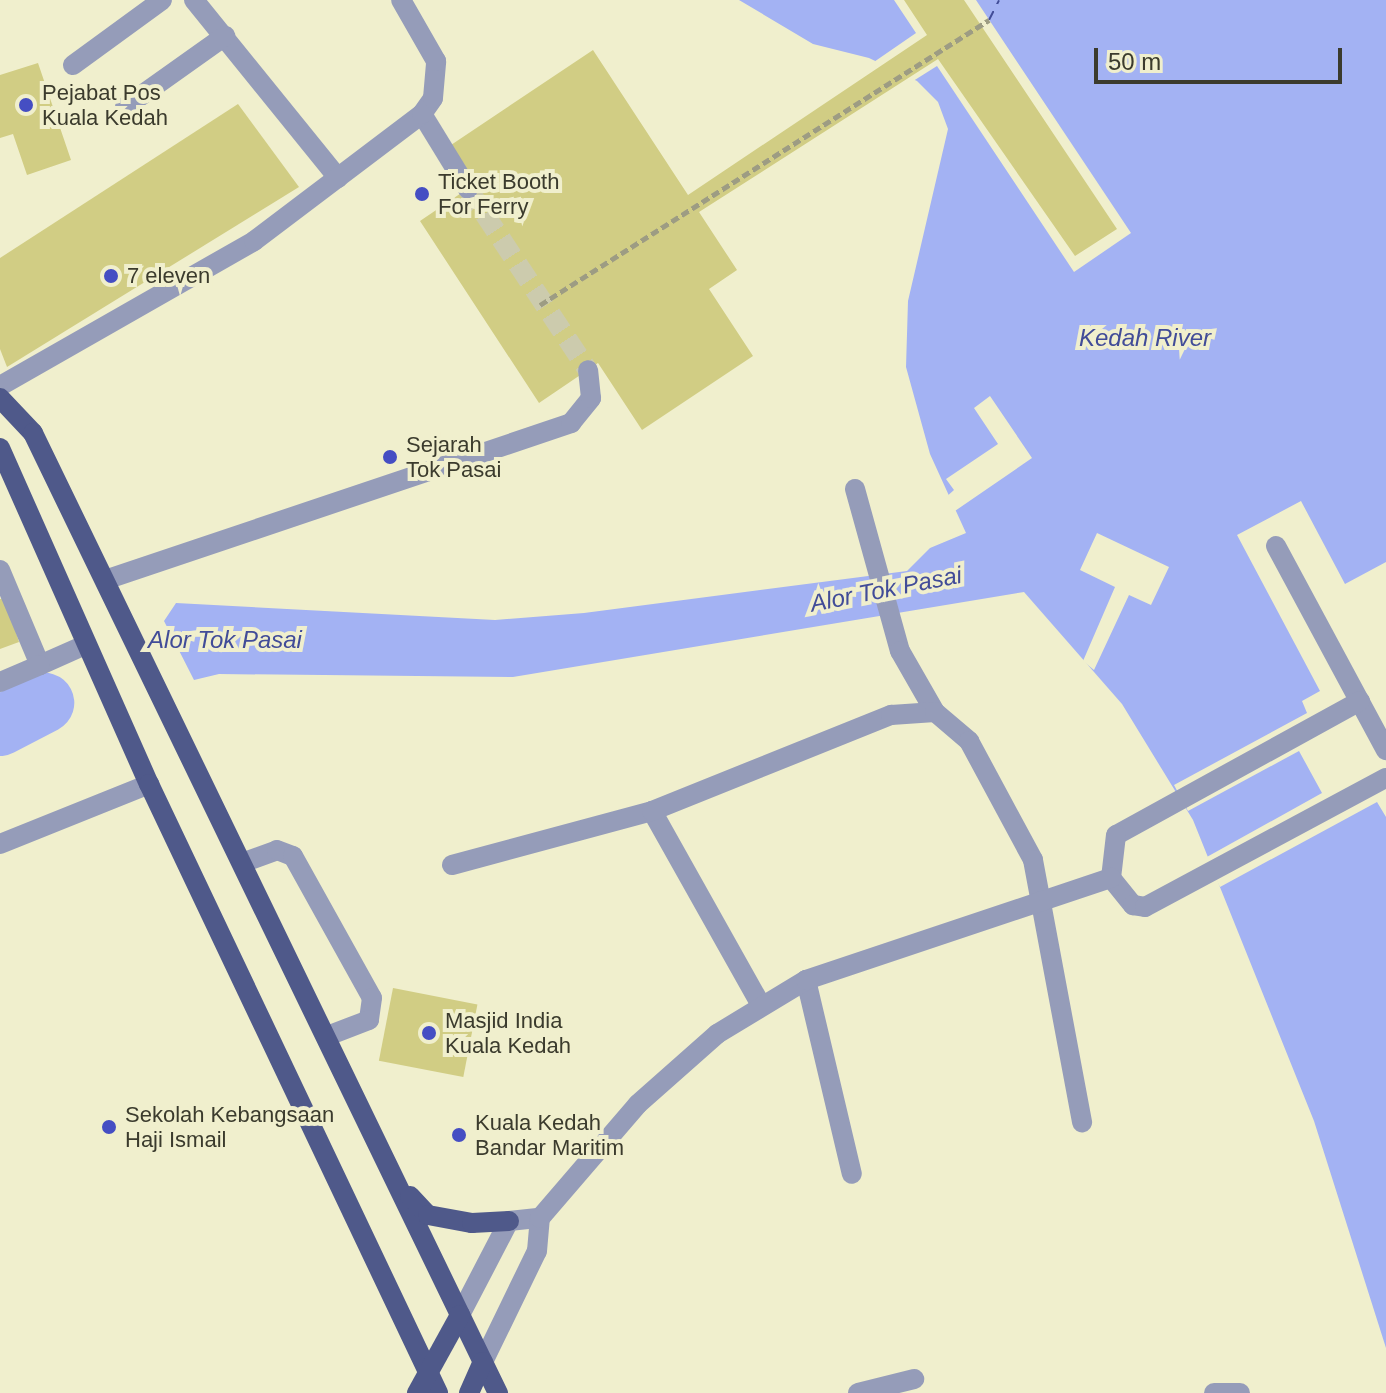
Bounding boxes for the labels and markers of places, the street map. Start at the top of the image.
place label: Pejabat Pos Kuala Kedah [42,79,168,130]
marker: Pejabat Pos Kuala Kedah [17,96,35,114]
place label: Ticket Booth For Ferry [438,168,559,220]
marker: Ticket Booth For Ferry [413,185,431,203]
place label: 7 eleven [127,263,210,289]
marker: 7 eleven [102,267,120,285]
place label: Sejarah Tok Pasai [406,431,501,482]
marker: Sejarah Tok Pasai [381,448,399,466]
place label: Masjid India Kuala Kedah [445,1007,571,1058]
marker: Masjid India Kuala Kedah [420,1024,438,1042]
place label: Sekolah Kebangsaan Haji Ismail [125,1101,334,1152]
place label: Kuala Kedah Bandar Maritim [475,1109,624,1160]
marker: Sekolah Kebangsaan Haji Ismail [100,1118,118,1136]
marker: Kuala Kedah Bandar Maritim [450,1126,468,1144]

